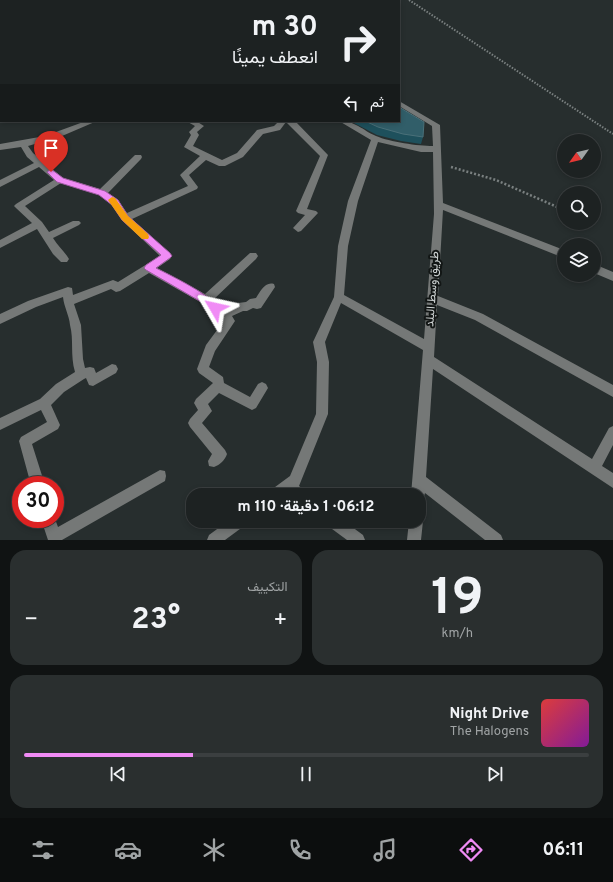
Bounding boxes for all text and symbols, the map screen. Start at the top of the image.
text: 30 m [252,10,318,46]
icon: right [332,16,384,68]
text: انعطف يمينًا [232,47,318,70]
icon: left [340,92,362,114]
text: ثم [370,94,384,113]
pin [34,131,68,172]
north arrow [557,134,601,178]
map controls [557,134,601,282]
icon: arrive [40,137,62,159]
button: search [557,186,601,230]
button: layers [557,238,601,282]
street label: طريق وسط البلد [422,251,444,327]
position arrow [194,287,236,329]
speed limit sign: 30 [12,476,64,528]
text: 06:12 · 1 دقيقة · 110 m [238,498,374,517]
text: 19 [431,567,484,633]
text: التكييف [247,580,288,596]
text: 23° [131,602,180,639]
text: − [24,607,38,634]
text: + [273,607,288,634]
text: km/h [441,626,473,642]
text: Night Drive [449,705,529,724]
text: The Halogens [450,724,529,740]
icon: previous [107,763,129,785]
icon: pause [295,763,317,785]
icon: next [484,763,506,785]
icon: filters [29,836,57,864]
icon: car [114,836,142,864]
icon: climate [200,836,228,864]
icon: phone [286,836,314,864]
icon: music [371,836,399,864]
icon: directions [457,836,485,864]
text: 06:11 [543,839,584,862]

